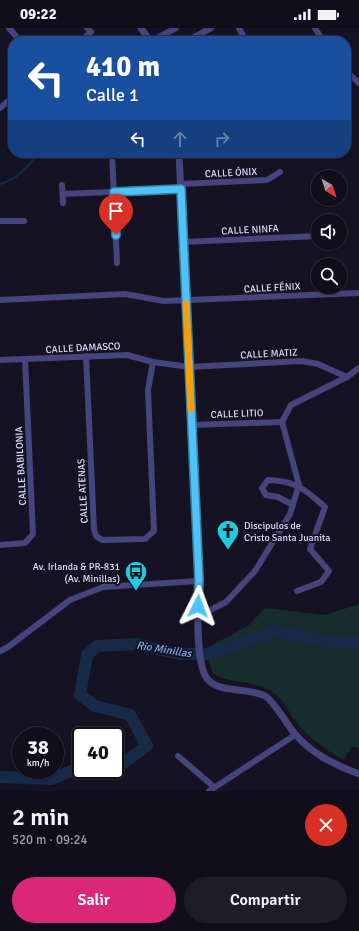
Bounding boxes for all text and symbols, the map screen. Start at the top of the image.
text: 09:22 [20,5,57,23]
text: 410 m [86,50,160,84]
icon: left [20,52,72,104]
text: Calle 1 [86,84,139,106]
icon: left [127,128,149,150]
icon: ahead [169,128,191,150]
icon: right [211,128,233,150]
street label: CALLE ÓNIX [205,165,258,180]
north arrow [311,170,347,206]
map controls [311,170,347,294]
pin [99,194,133,235]
icon: arrive [105,200,127,222]
button: sound [311,214,347,250]
street label: CALLE NINFA [221,223,279,237]
button: search [311,258,347,294]
street label: CALLE FÉNIX [243,280,301,295]
street label: CALLE DAMASCO [45,340,121,356]
street label: CALLE MATIZ [240,346,298,361]
street label: CALLE LITIO [210,407,264,421]
street label: CALLE BABILONIA [13,426,29,506]
street label: CALLE ATENAS [75,458,91,524]
church icon: Discipulos de Cristo Santa Juanita [215,518,241,551]
place label: Discipulos de Cristo Santa Juanita [244,520,330,544]
bus stop icon: Av. Irlanda & PR-831 (Av. Minillas) [123,559,149,592]
place label: Av. Irlanda & PR-831 (Av. Minillas) [33,561,120,585]
position arrow [177,585,219,627]
water label: Río Minillas [136,639,193,660]
speed limit sign: 40 [72,727,124,779]
text: 38 [27,735,49,760]
text: km/h [27,757,49,769]
text: 2 min [12,802,69,832]
button: close [305,804,347,846]
text: 520 m · 09:24 [12,832,88,848]
button: Salir [12,877,176,923]
button: Compartir [184,877,347,923]

